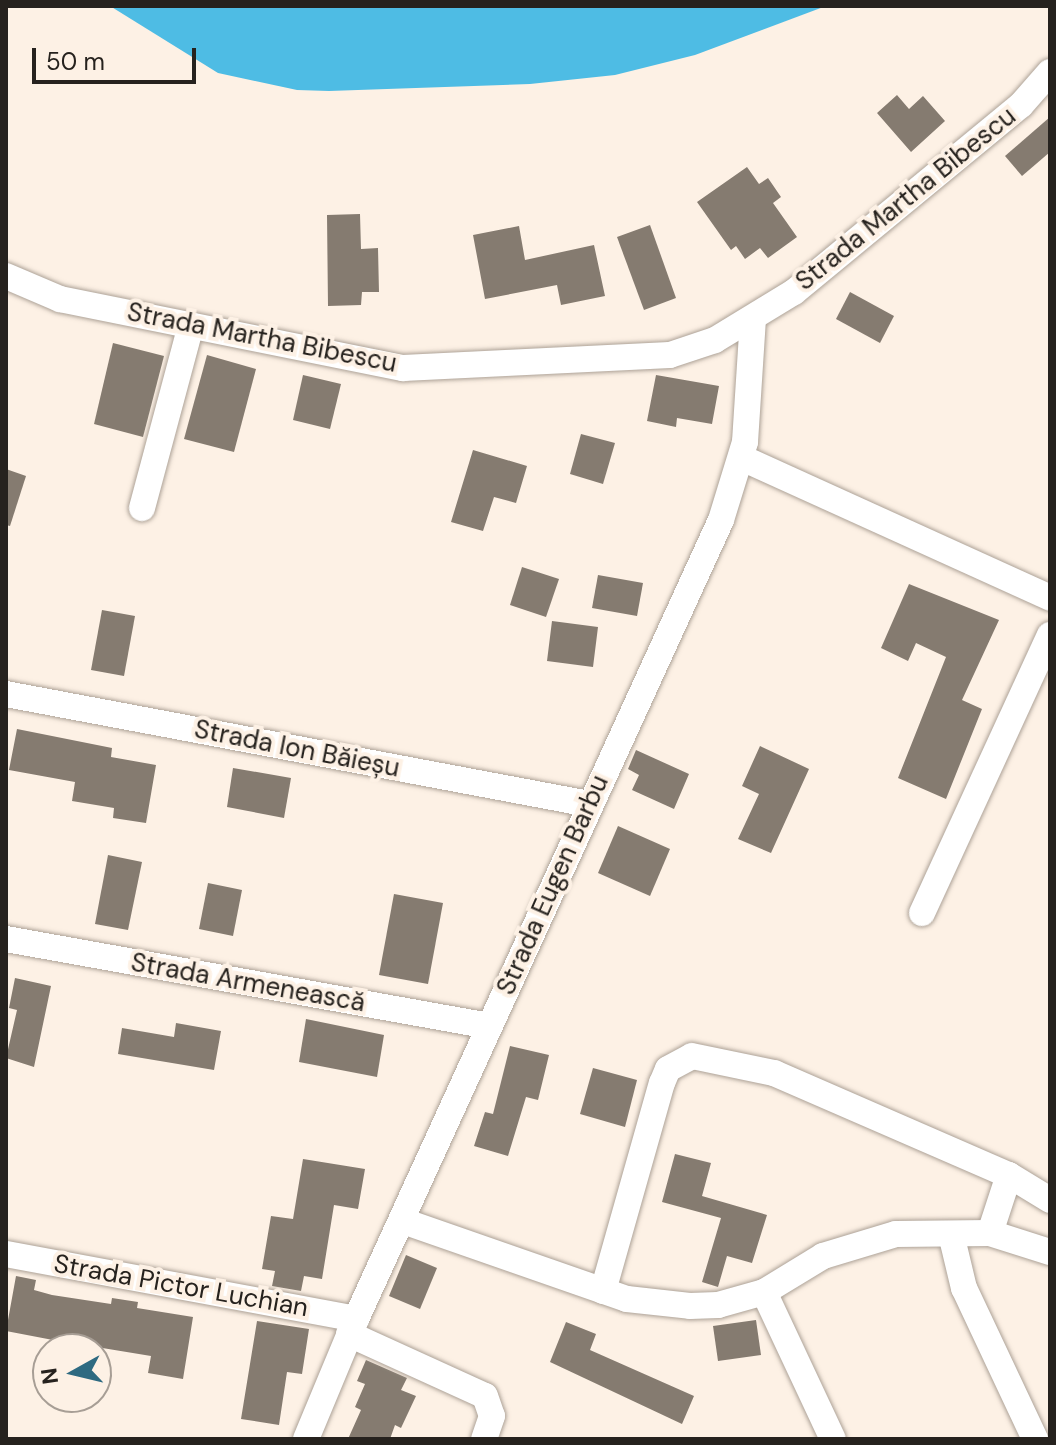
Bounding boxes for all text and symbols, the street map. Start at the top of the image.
scale bar [36,32,200,82]
text: 50 m [46,46,105,77]
street label: Strada Martha Bibescu [790,101,1022,297]
street label: Strada Martha Bibescu [125,297,399,379]
street label: Strada Ion Băieșu [192,714,402,784]
street label: Strada Eugen Barbu [491,770,615,1000]
street label: Strada Armenească [129,947,367,1019]
street label: Strada Pictor Luchian [51,1248,311,1324]
north arrow [32,1333,112,1413]
text: N [34,1366,65,1386]

